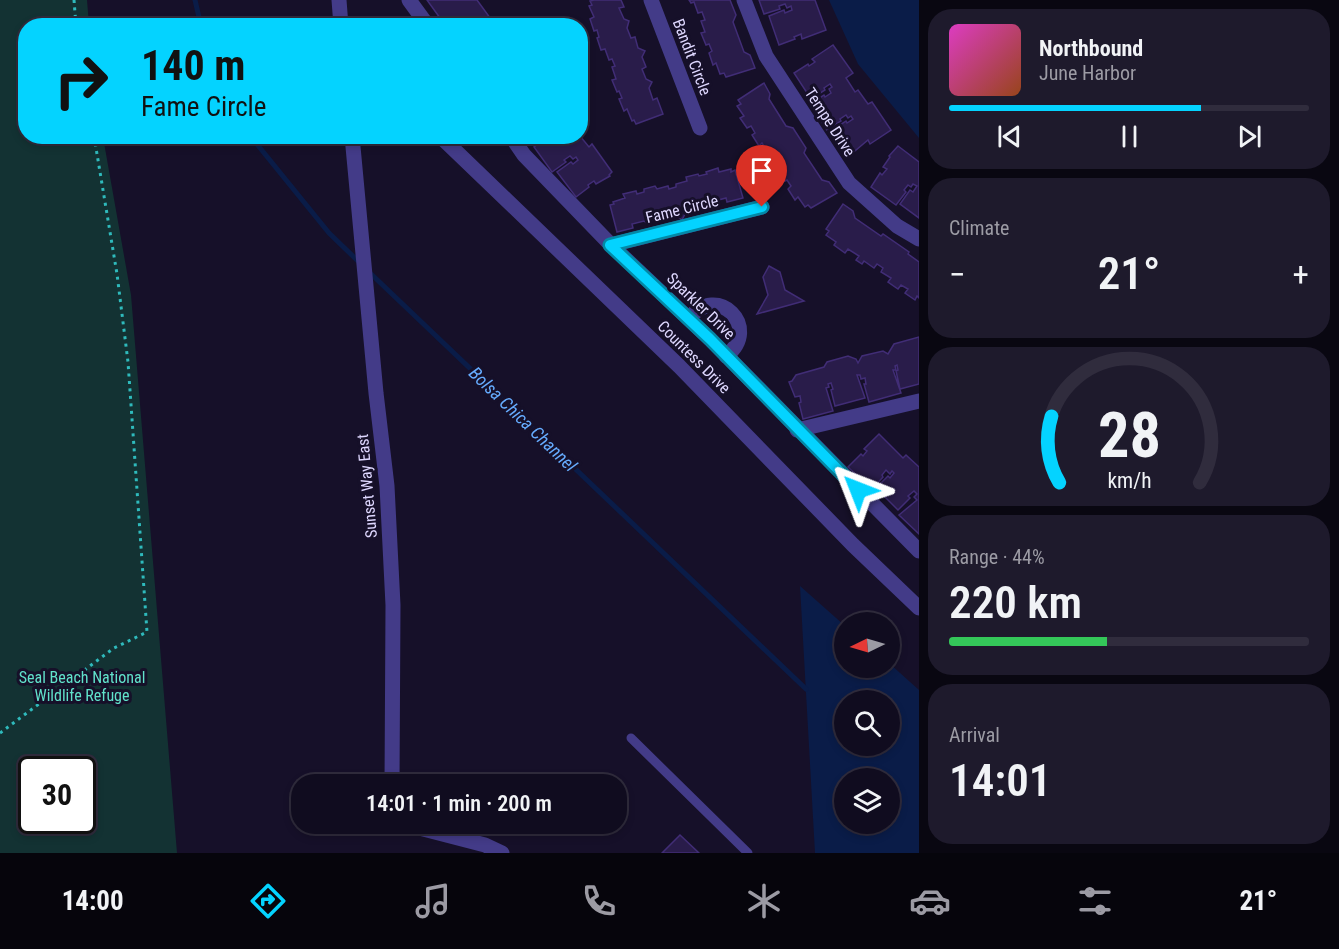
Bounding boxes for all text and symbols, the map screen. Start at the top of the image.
street label: Bandit Circle [669,16,715,98]
text: Northbound [1039,36,1143,61]
text: 140 m [141,41,246,90]
icon: right [42,42,120,120]
text: June Harbor [1039,61,1136,85]
street label: Tempe Drive [801,84,859,160]
text: Fame Circle [141,91,266,123]
icon: previous [993,120,1026,153]
icon: pause [1113,120,1146,153]
icon: next [1233,120,1266,153]
pin [736,145,787,207]
icon: arrive [745,154,778,187]
street label: Fame Circle [644,191,720,227]
text: Climate [949,216,1009,240]
text: 21° [1098,247,1160,300]
text: − [949,255,966,294]
text: + [1293,255,1309,294]
street label: Sparkler Drive [663,269,739,343]
street label: Countess Drive [654,317,734,397]
water label: Bolsa Chica Channel [465,362,582,476]
text: 28 [1097,400,1161,473]
street label: Sunset Way East [353,433,381,539]
position arrow [826,458,890,522]
text: km/h [1107,469,1151,494]
text: Range · 44% [949,545,1045,569]
text: 220 km [949,576,1082,629]
north arrow [834,612,900,678]
map controls [834,612,900,834]
park label: Seal Beach National Wildlife Refuge [19,668,145,705]
button: search [834,690,900,756]
text: Arrival [949,723,1000,747]
text: 14:01 [949,754,1051,807]
speed limit sign: 30 [18,756,96,834]
button: layers [834,768,900,834]
text: 14:01 · 1 min · 200 m [366,791,552,816]
icon: directions [247,880,289,922]
icon: music [412,880,454,922]
icon: phone [578,880,620,922]
icon: climate [743,880,785,922]
icon: car [909,880,951,922]
icon: filters [1074,880,1116,922]
text: 14:00 [62,885,124,917]
text: 21° [1239,885,1277,917]

